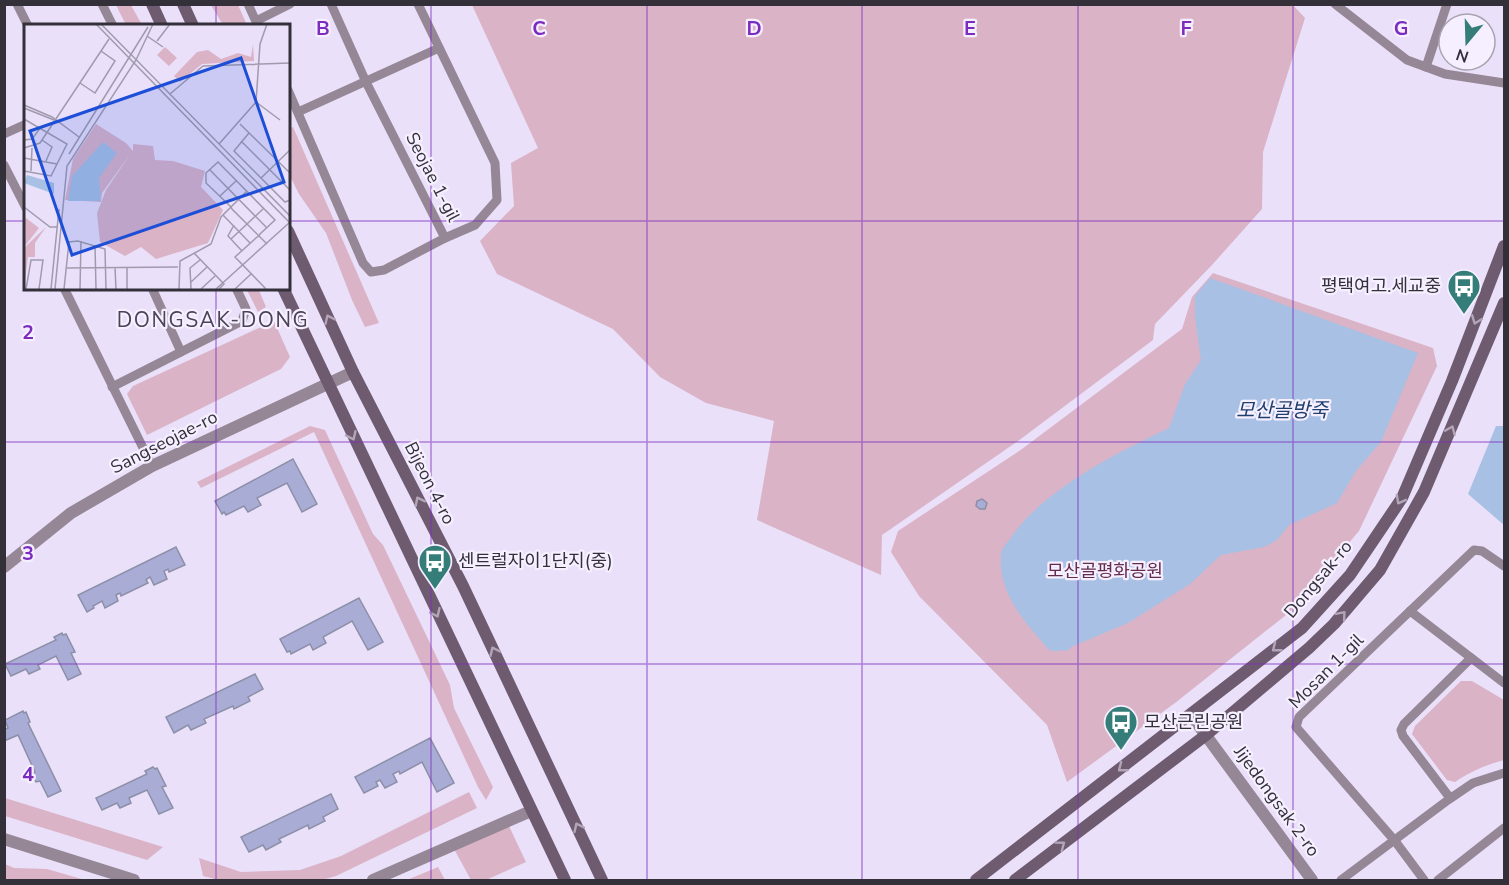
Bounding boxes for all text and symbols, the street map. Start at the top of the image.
north arrow [1437,12,1497,72]
text: B [316,15,330,42]
text: C [532,15,546,42]
text: D [746,15,762,42]
text: E [964,15,976,42]
text: F [1180,15,1192,42]
text: G [1394,15,1408,42]
inset map [24,24,290,290]
text: N [1453,43,1472,68]
street label: Seojae 1-gil [400,128,466,226]
bus stop icon: 평택여고.세교중 [1446,268,1482,315]
place label: 평택여고.세교중 [1321,274,1441,298]
district label: DONGSAK-DONG [117,306,309,334]
one-way arrow [324,314,336,325]
one-way arrow [1470,314,1483,325]
text: 2 [22,319,34,346]
water label: 모산골방죽 [1236,397,1330,424]
street label: Sangseojae-ro [106,405,222,479]
one-way arrow [1444,425,1456,436]
one-way arrow [345,430,357,441]
street label: Bijeon 4-ro [399,438,461,528]
one-way arrow [1396,493,1407,504]
one-way arrow [415,496,426,507]
street label: Dongsak-ro [1278,535,1358,623]
text: 3 [22,540,34,567]
bus stop icon: 센트럴자이1단지(중) [417,543,453,590]
place label: 센트럴자이1단지(중) [458,549,613,573]
park label: 모산골평화공원 [1047,559,1163,583]
one-way arrow [429,606,441,617]
one-way arrow [1335,611,1346,622]
street label: Mosan 1-gil [1283,628,1369,714]
one-way arrow [1272,641,1283,652]
one-way arrow [489,647,501,658]
bus stop icon: 모산근린공원 [1103,704,1139,751]
place label: 모산근린공원 [1144,710,1243,734]
street label: Jijedongsak 2-ro [1228,740,1325,861]
one-way arrow [1118,760,1129,771]
text: 4 [22,761,34,788]
one-way arrow [573,823,585,834]
one-way arrow [1055,841,1066,852]

